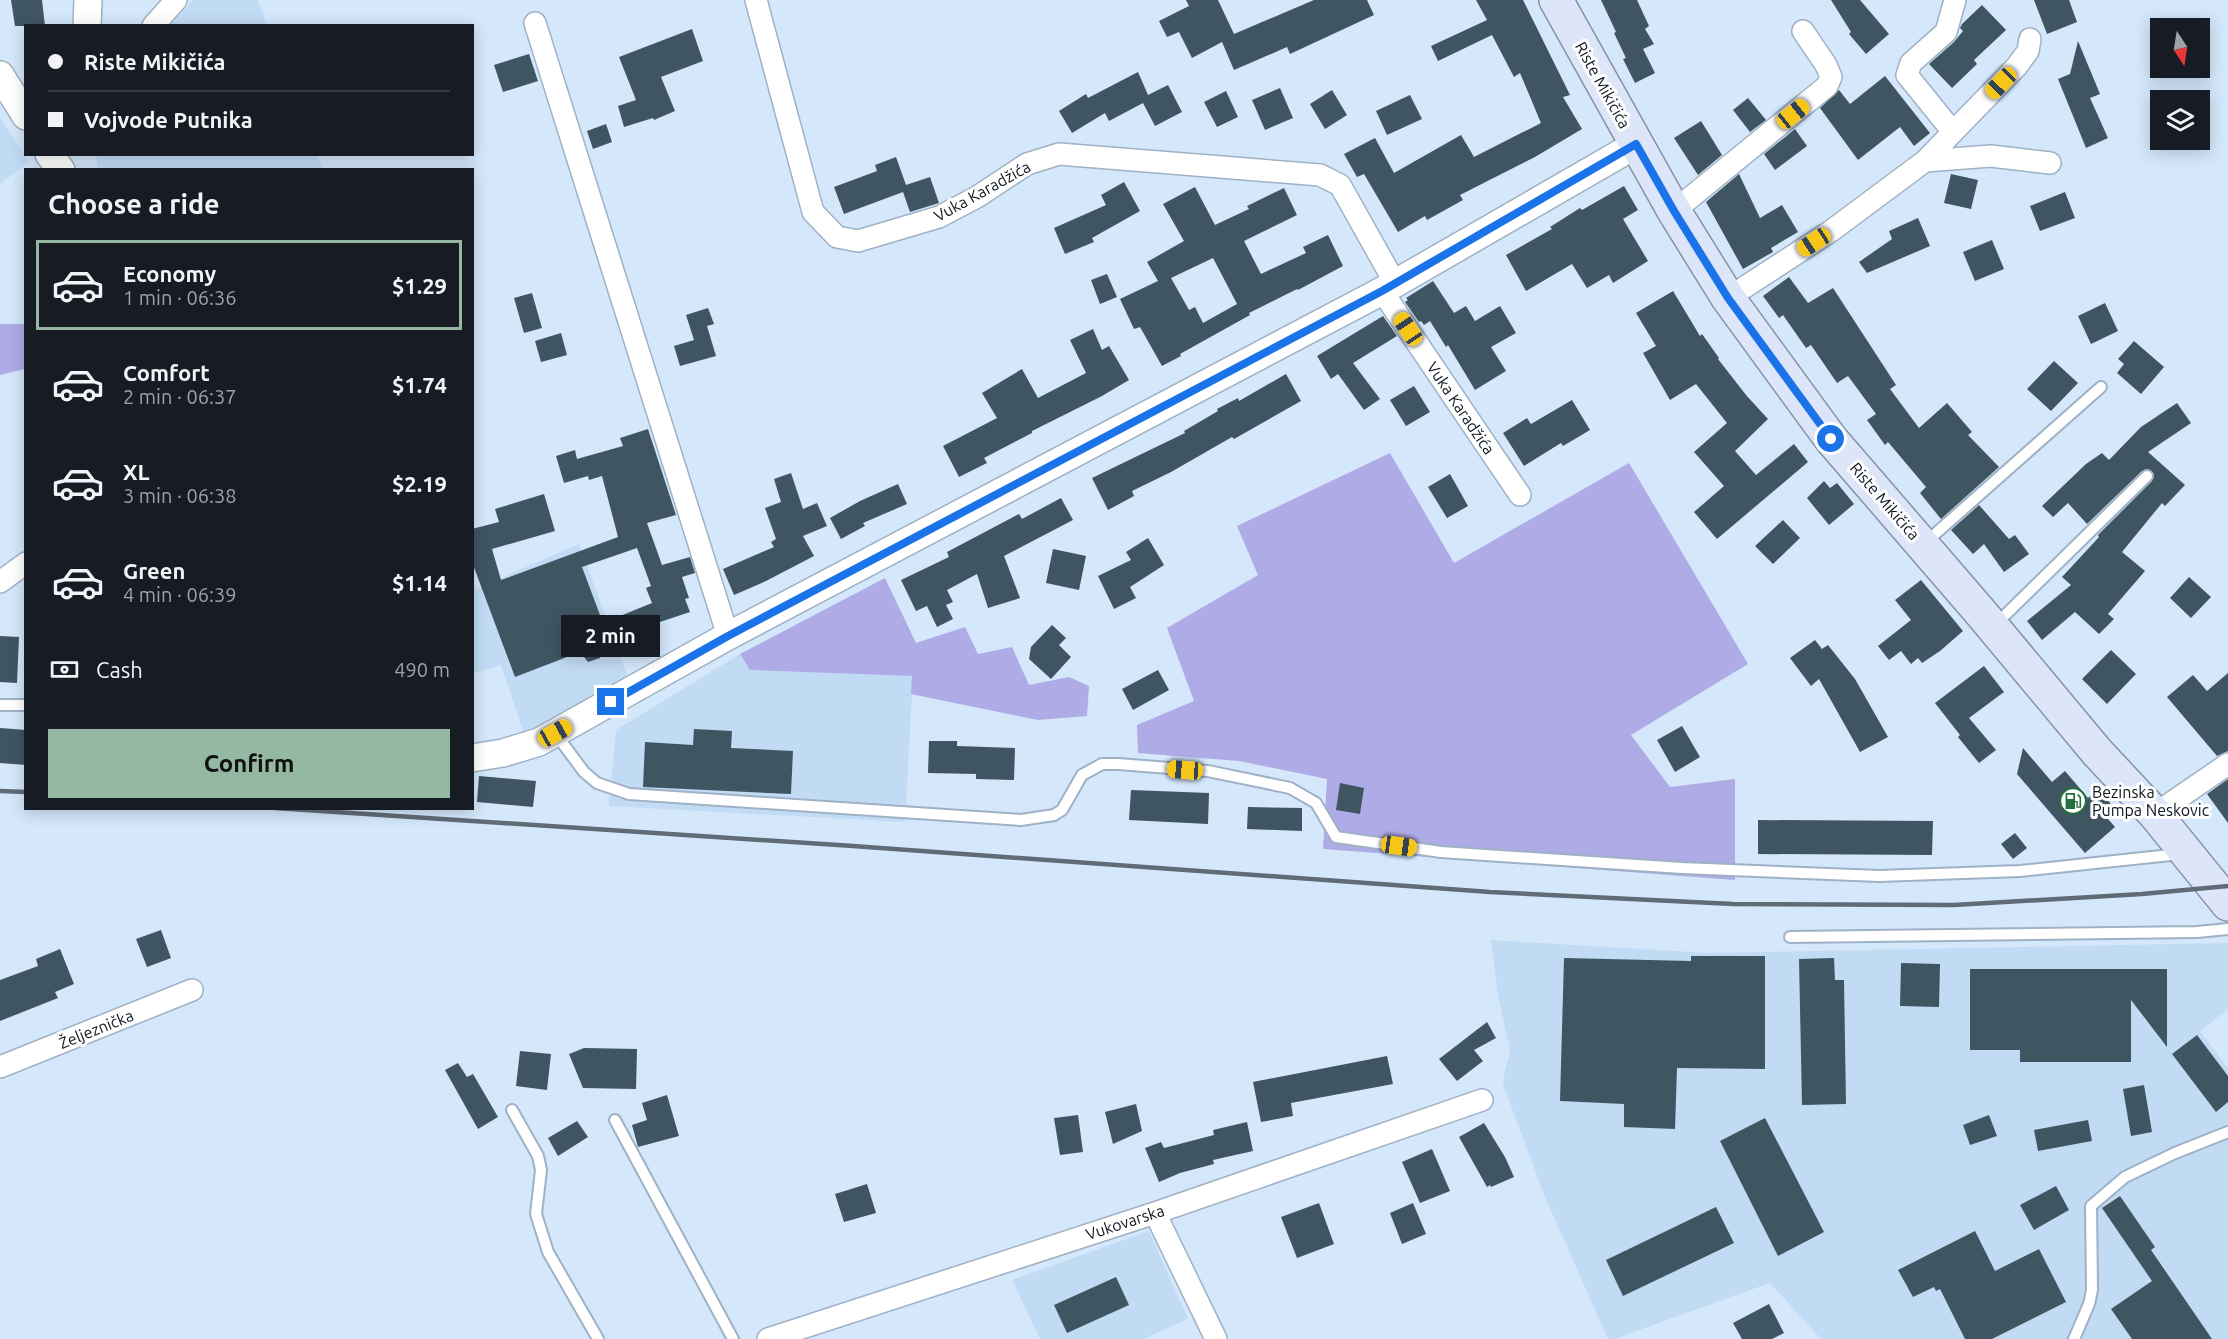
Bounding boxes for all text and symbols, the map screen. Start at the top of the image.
north arrow [2150,18,2210,78]
map controls [2150,18,2210,150]
street label: Riste Mikičića [1572,39,1634,131]
text: Riste Mikičića [84,49,225,74]
car [1982,64,2020,102]
button: layers [2150,90,2210,150]
car [1773,96,1813,132]
text: Vojvode Putnika [84,107,253,132]
street label: Vuka Karadžića [931,157,1033,225]
text: Choose a ride [48,189,220,219]
car [1794,225,1834,259]
icon: car [51,258,105,312]
text: Economy [123,261,216,286]
text: $1.29 [392,273,447,298]
text: 1 min · 06:36 [123,286,237,309]
car [1390,309,1426,349]
icon: car [51,357,105,411]
street label: Vuka Karadžića [1423,358,1499,458]
text: Comfort [123,360,210,385]
text: $1.74 [392,372,447,397]
text: 2 min · 06:37 [123,385,237,408]
route start [1817,425,1844,452]
icon: car [51,456,105,510]
text: XL [123,459,150,484]
street label: Riste Mikičića [1847,459,1923,543]
text: $2.19 [392,471,447,496]
text: 3 min · 06:38 [123,484,237,507]
icon: car [51,555,105,609]
text: Green [123,558,185,583]
text: $1.14 [392,570,447,595]
text: 4 min · 06:39 [123,583,237,606]
callout: 2 min [562,615,660,657]
text: 2 min [585,624,636,647]
icon: cash [48,653,81,686]
text: Cash [96,657,143,682]
text: 490 m [394,658,450,681]
route end [597,688,624,715]
car [535,716,575,750]
button: Confirm [48,729,450,798]
car [1166,760,1204,780]
place label: Bezinska Pumpa Neskovic [2092,783,2210,819]
fuel station icon: Bezinska Pumpa Neskovic [2058,786,2088,816]
car [1380,835,1418,857]
street label: Željeznička [56,1005,136,1052]
street label: Vukovarska [1083,1201,1167,1243]

